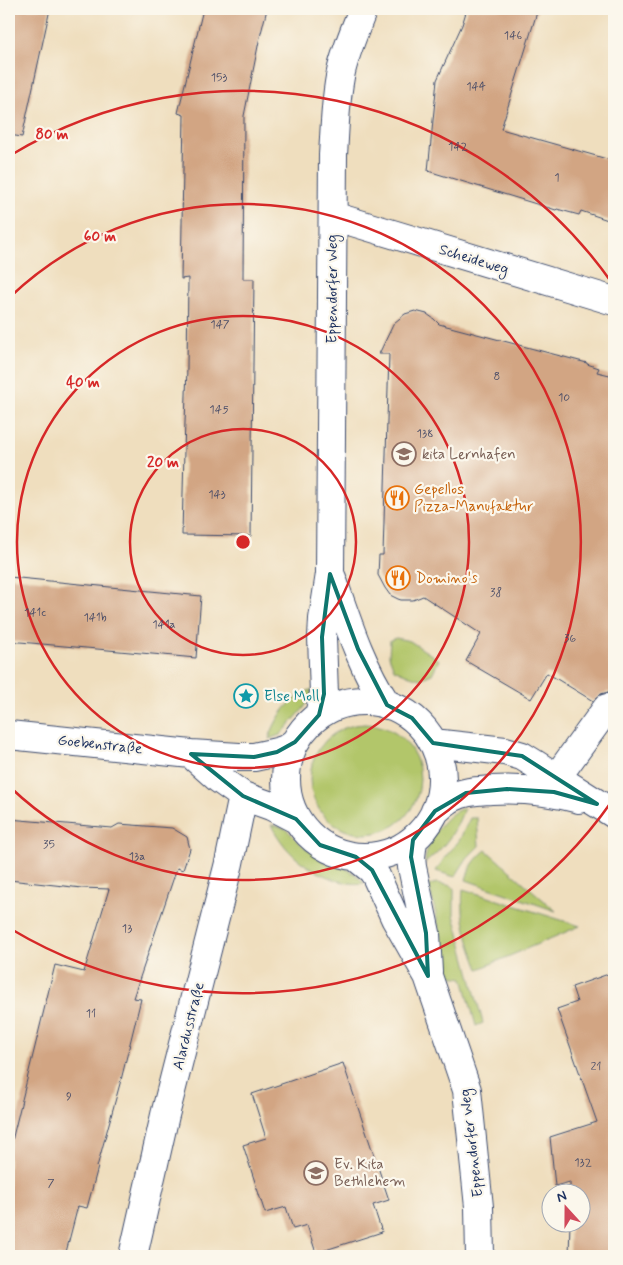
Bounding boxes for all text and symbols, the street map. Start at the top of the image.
house number: 146 [504,28,522,44]
house number: 153 [211,70,227,86]
house number: 144 [466,79,486,95]
text: 80 m [35,125,69,145]
house number: 142 [448,139,468,155]
house number: 1 [554,170,560,186]
text: 60 m [84,227,116,247]
street label: Eppendorfer Weg [323,235,344,343]
street label: Scheideweg [436,240,511,281]
house number: 147 [210,317,230,333]
house number: 8 [494,369,500,385]
text: 40 m [66,373,100,393]
house number: 10 [558,390,570,406]
house number: 145 [209,402,229,418]
house number: 138 [417,426,433,442]
school or university icon: kita Lernhafen [391,441,417,467]
place label: kita Lernhafen [422,445,516,465]
text: 20 m [147,453,179,473]
place label: Gepellos Pizza-Manufaktur [414,480,534,517]
restaurant icon: Gepellos Pizza-Manufaktur [384,485,410,511]
house number: 143 [208,487,226,503]
centre of rings [234,533,252,551]
restaurant icon: Domino's [385,565,411,591]
place label: Domino's [416,569,478,589]
house number: 38 [490,585,502,601]
house number: 141c [24,605,46,621]
house number: 141b [83,610,107,626]
house number: 141a [152,617,176,633]
house number: 36 [564,631,576,647]
place icon: Else Moll [233,683,259,709]
place label: Else Moll [264,687,320,707]
street label: Goebenstraße [57,731,143,759]
house number: 35 [43,837,55,853]
house number: 13a [129,849,145,865]
house number: 13 [122,921,132,937]
street label: Alardusstraße [168,980,210,1072]
house number: 11 [86,1006,96,1022]
house number: 21 [590,1059,602,1075]
street label: Eppendorfer Weg [455,1087,490,1198]
house number: 9 [66,1089,72,1105]
place label: Ev. Kita Bethlehem [334,1155,405,1192]
house number: 132 [574,1155,592,1171]
school or university icon: Ev. Kita Bethlehem [303,1160,329,1186]
house number: 7 [47,1176,55,1192]
north arrow [540,1182,590,1232]
text: N [554,1187,569,1207]

